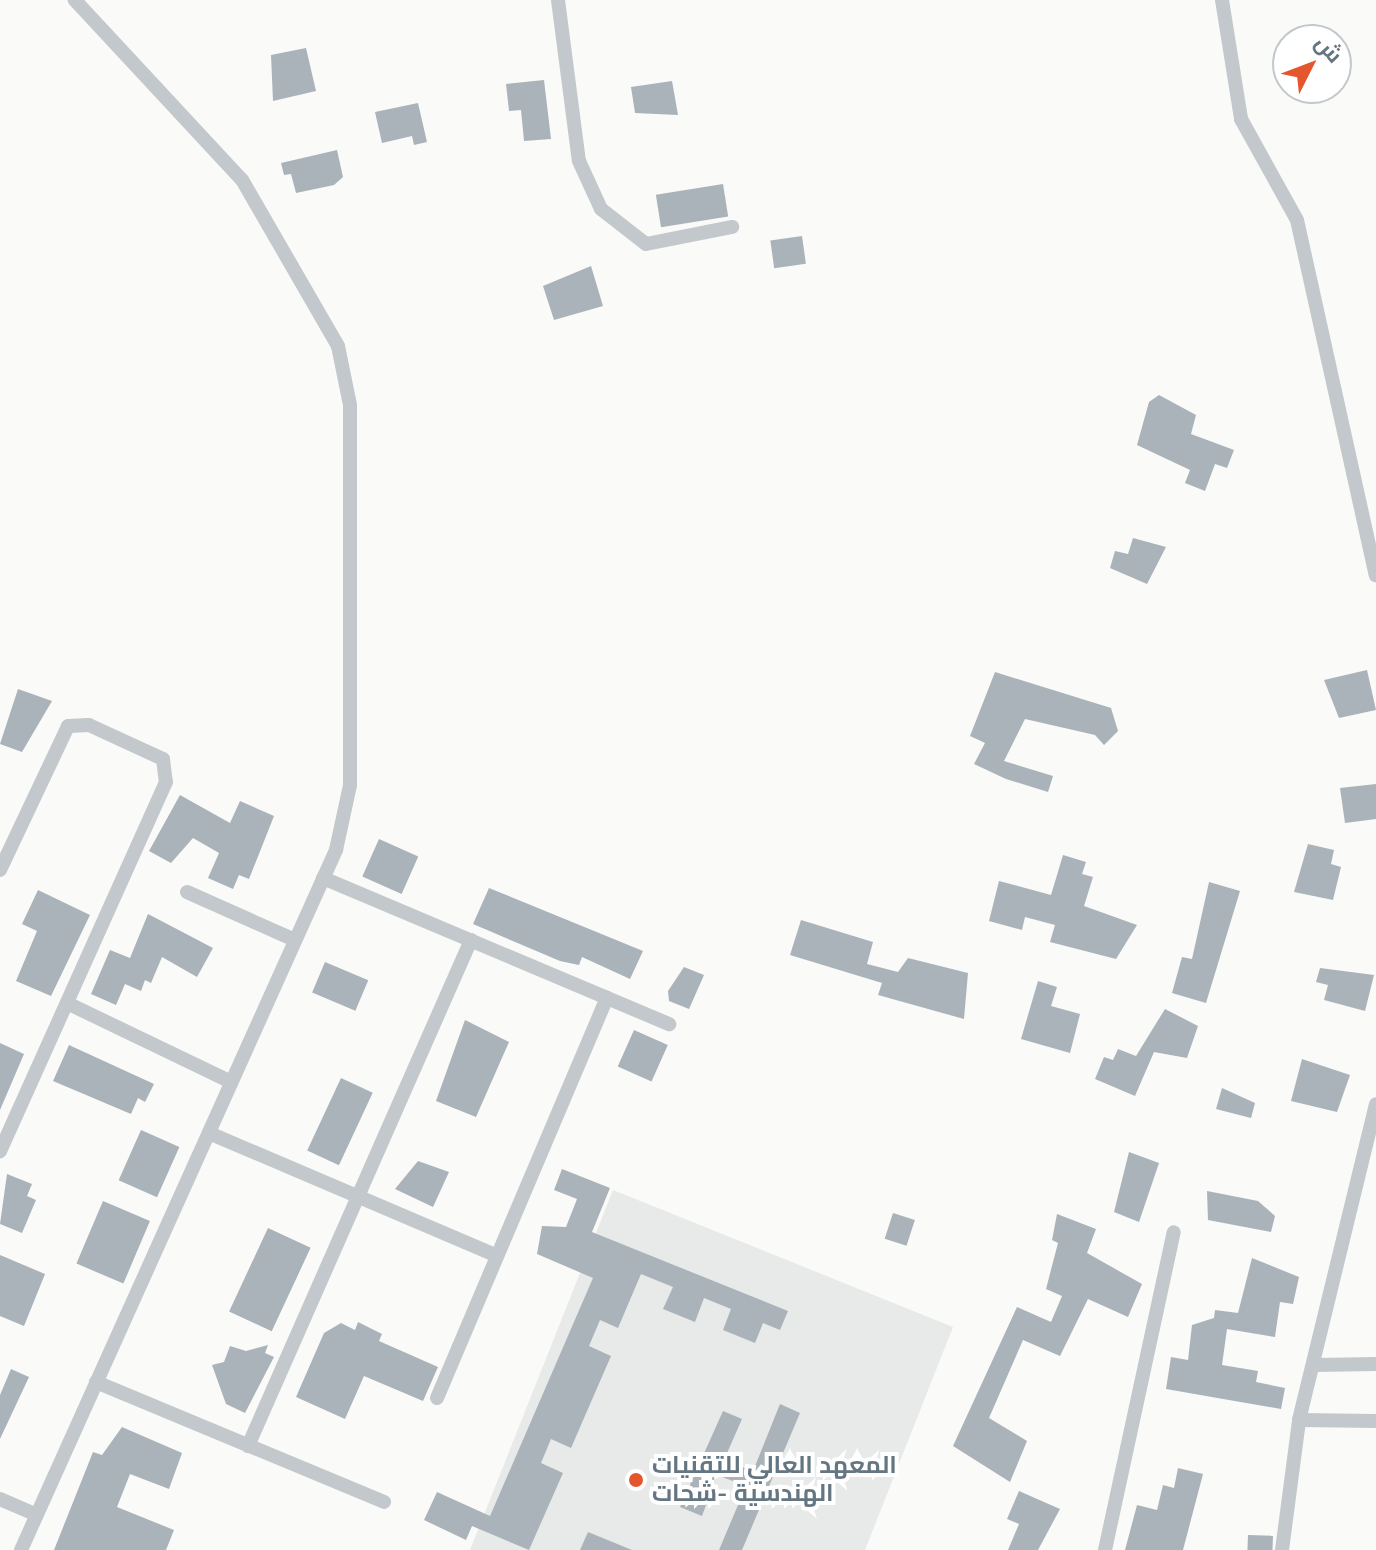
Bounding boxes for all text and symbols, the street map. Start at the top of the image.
north arrow [1272,24,1352,104]
text: ش [1308,29,1349,70]
place label: المعهد العالي للتقنيات الهندسية -شحات [652,1452,897,1508]
marker: المعهد العالي للتقنيات الهندسية -شحات [627,1471,645,1489]

